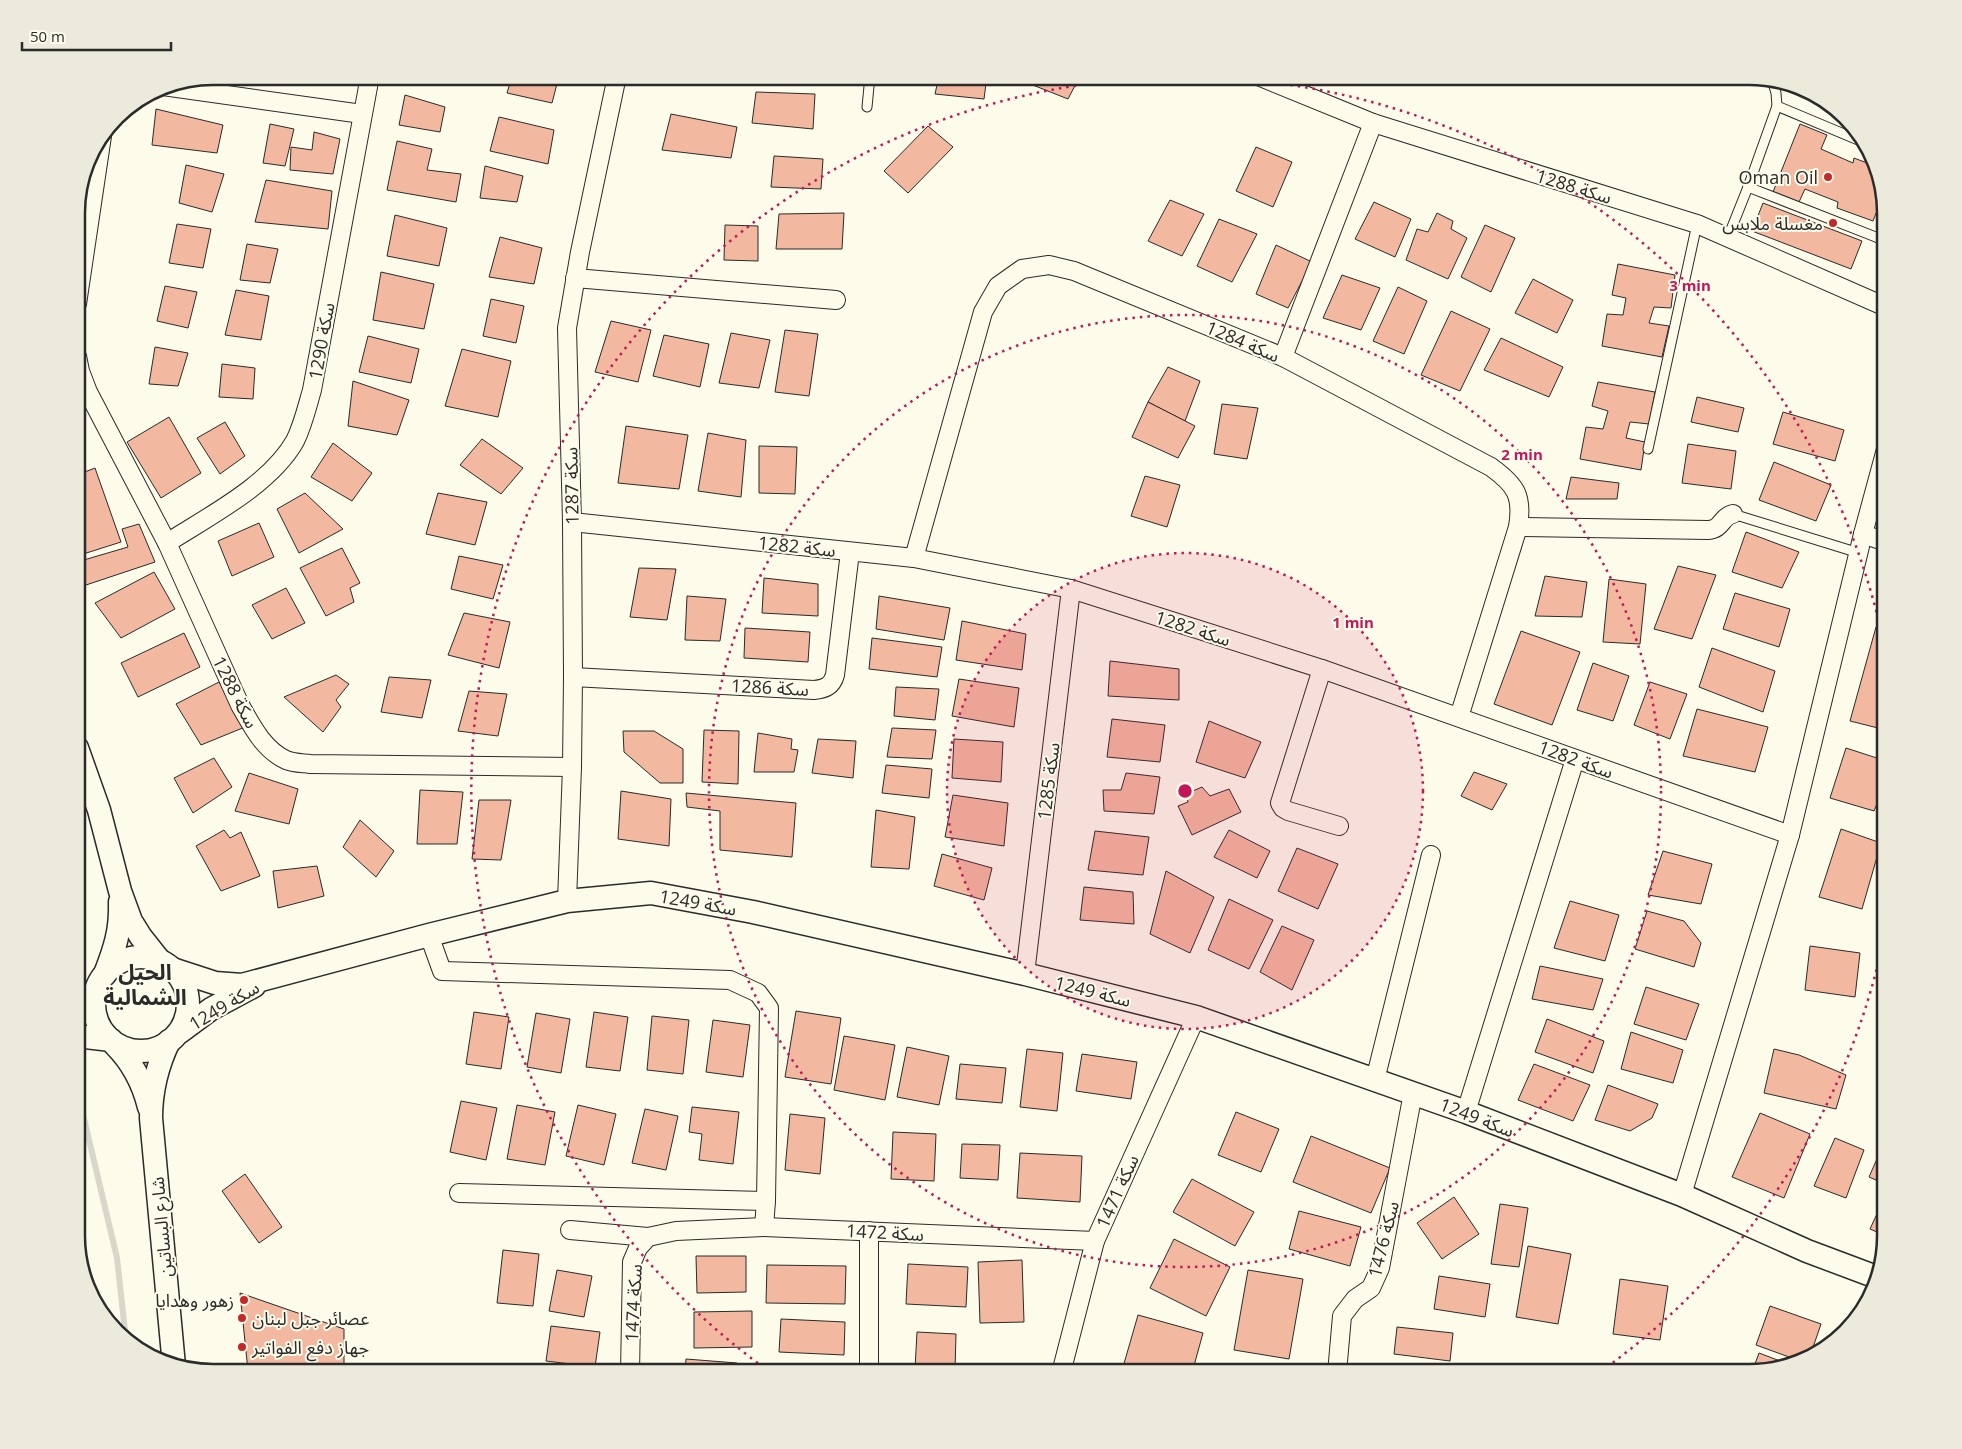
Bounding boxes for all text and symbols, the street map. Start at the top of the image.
scale bar [22,20,171,52]
text: 50 m [30,26,65,46]
street label: سكة 1288 [1533,163,1615,209]
place label: Oman Oil [1739,165,1818,189]
marker: Oman Oil [1822,171,1834,183]
place label: مغسلة ملابس [1722,211,1823,235]
marker: مغسلة ملابس [1827,217,1839,229]
text: 3 min [1669,275,1711,295]
street label: سكة 1290 [302,301,340,381]
street label: سكة 1284 [1202,315,1284,367]
text: 2 min [1501,444,1543,464]
street label: سكة 1287 [558,447,584,525]
street label: سكة 1282 [757,530,837,562]
street label: سكة 1282 [1152,605,1234,651]
text: 1 min [1332,612,1374,632]
street label: سكة 1288 [208,652,264,732]
street label: سكة 1286 [730,673,810,701]
street label: سكة 1282 [1535,734,1617,784]
street label: سكة 1285 [1031,741,1065,821]
centre of rings [1176,782,1194,800]
street label: سكة 1249 [658,883,738,921]
district label: الحيل الشمالية [103,956,187,1011]
street label: سكة 1249 [1052,970,1134,1012]
street label: سكة 1249 [184,975,264,1035]
street label: سكة 1249 [1436,1092,1518,1142]
street label: سكة 1471 [1090,1151,1144,1231]
street label: شارع البساتين [145,1176,180,1278]
street label: سكة 1476 [1362,1198,1404,1280]
street label: سكة 1472 [845,1218,925,1246]
street label: سكة 1474 [619,1263,647,1343]
place label: زهور وهدايا [155,1288,234,1312]
marker: زهور وهدايا [238,1294,250,1306]
place label: عصائر جبل لبنان [252,1306,369,1330]
marker: عصائر جبل لبنان [236,1312,248,1324]
place label: جهاز دفع الفواتير [251,1335,369,1362]
marker: جهاز دفع الفواتير [236,1341,248,1353]

